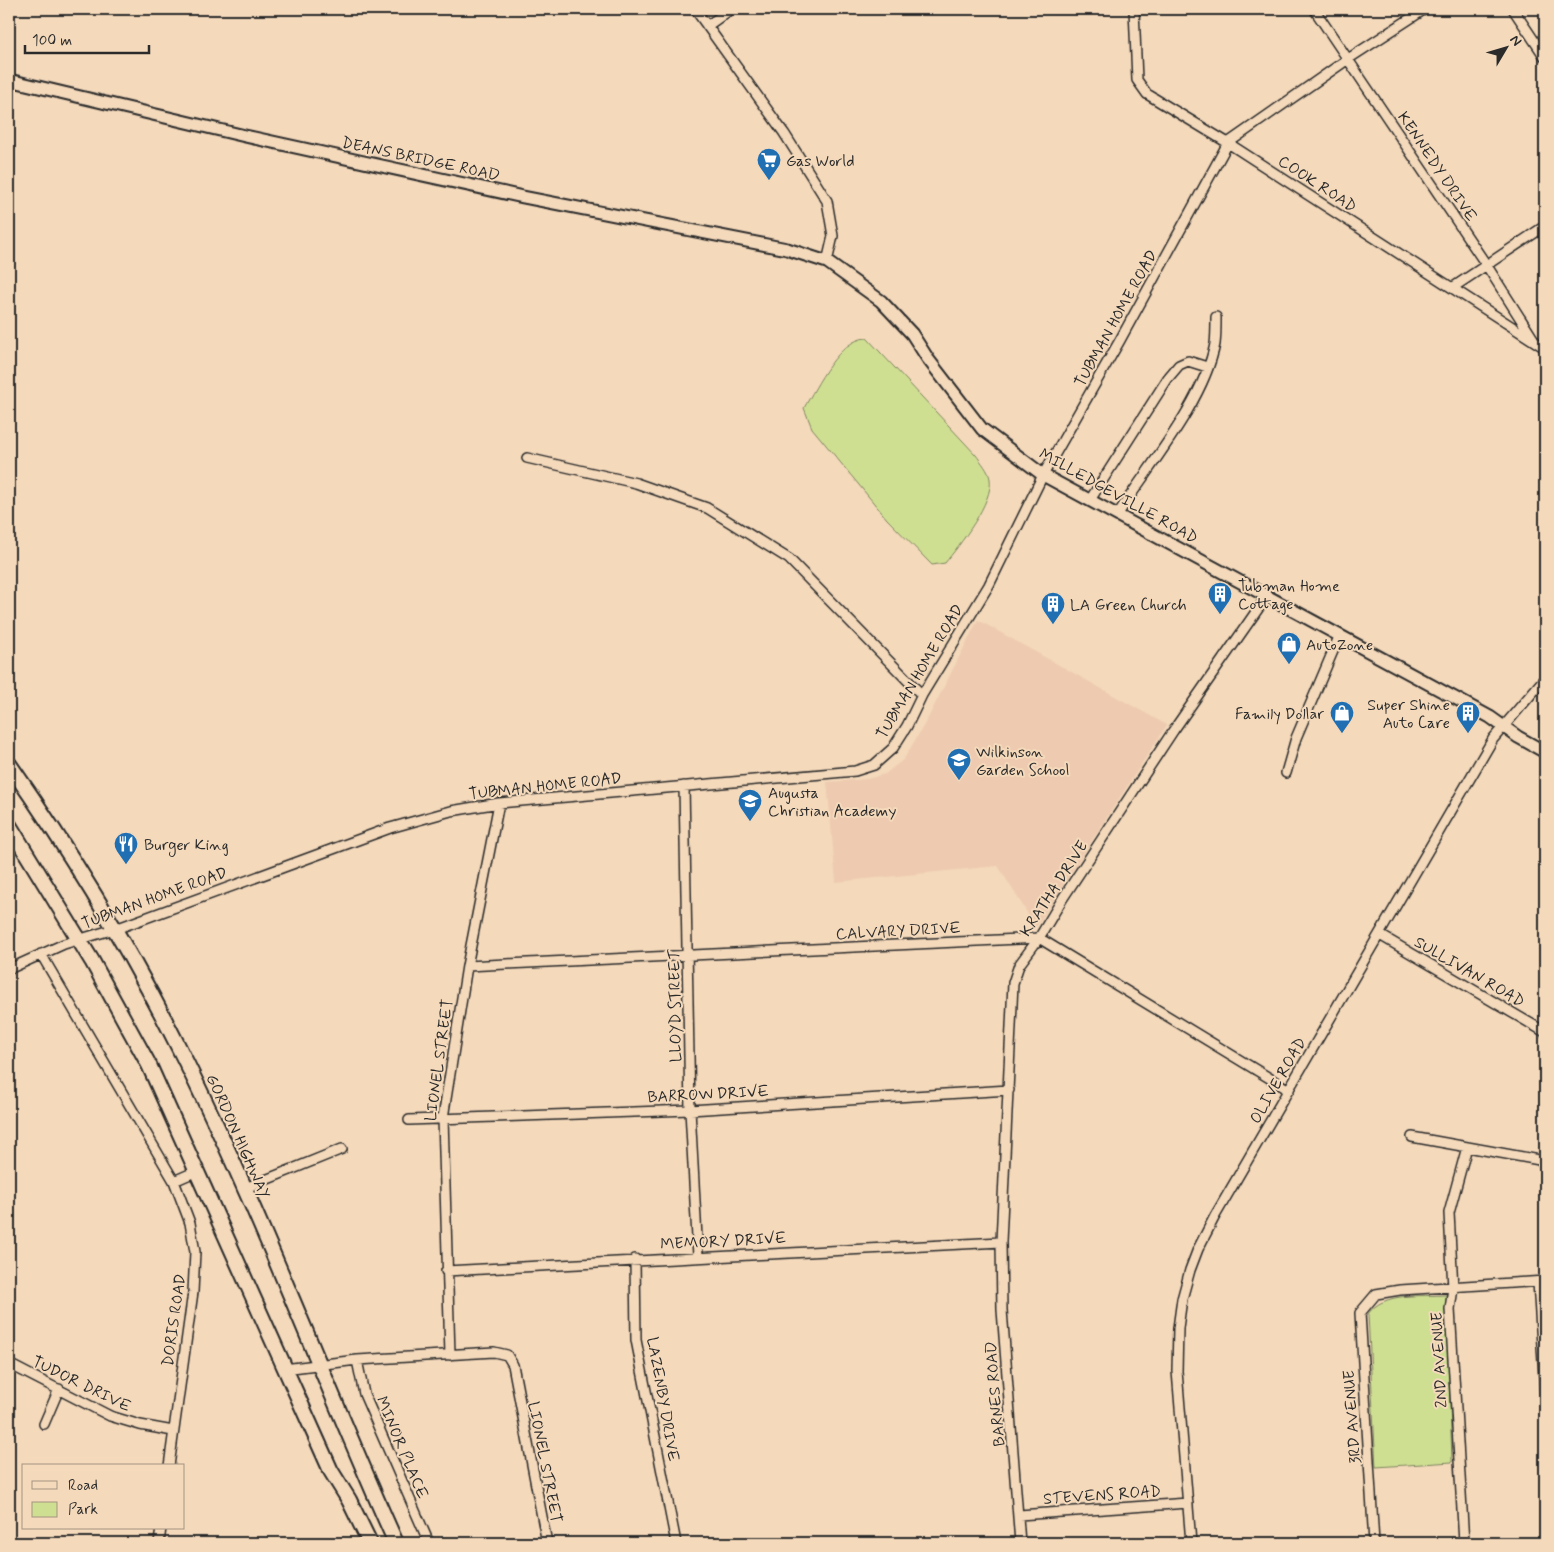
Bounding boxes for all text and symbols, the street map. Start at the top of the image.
scale bar [25,22,149,54]
north arrow [1482,22,1532,72]
text: 100 m [32,31,72,51]
text: N [1505,31,1525,50]
street label: KENNEDY DRIVE [1392,108,1481,226]
street label: DEANS BRIDGE ROAD [340,132,502,186]
supermarket icon: Gas World [756,147,782,181]
place label: Gas World [786,151,855,172]
street label: COOK ROAD [1274,151,1361,218]
street label: TUBMAN HOME ROAD [1070,246,1163,391]
street label: MILLEDGEVILLE ROAD [1035,444,1201,549]
place label: Tubman Home Cottage [1238,576,1340,615]
building icon: Tubman Home Cottage [1207,581,1233,615]
building icon: LA Green Church [1040,591,1066,625]
place label: LA Green Church [1070,595,1187,616]
street label: TUBMAN HOME ROAD [872,601,969,743]
shop icon: AutoZone [1276,631,1302,665]
place label: AutoZone [1306,635,1373,656]
place label: Super Shine Auto Care [1367,695,1450,734]
shop icon: Family Dollar [1329,700,1355,734]
building icon: Super Shine Auto Care [1455,700,1481,734]
place label: Family Dollar [1235,704,1324,725]
place label: Wilkinson Garden School [976,742,1069,781]
school or university icon: Wilkinson Garden School [946,747,972,781]
street label: TUBMAN HOME ROAD [468,768,623,805]
place label: Augusta Christian Academy [768,783,896,822]
school or university icon: Augusta Christian Academy [737,788,763,822]
restaurant icon: Burger King [113,831,139,865]
place label: Burger King [144,835,229,857]
street label: KRATHA DRIVE [1015,837,1093,941]
street label: TUBMAN HOME ROAD [79,862,230,935]
street label: CALVARY DRIVE [835,918,961,945]
street label: SULLIVAN ROAD [1410,932,1528,1012]
street label: LLOYD STREET [664,948,687,1063]
street label: LIONEL STREET [421,998,458,1123]
street label: OLIVE ROAD [1245,1034,1311,1128]
street label: GORDON HIGHWAY [201,1071,275,1203]
street label: BARROW DRIVE [647,1081,769,1108]
street label: MEMORY DRIVE [660,1228,787,1255]
street label: DORIS ROAD [158,1273,191,1368]
street label: 2ND AVENUE [1426,1311,1452,1408]
street label: LAZENBY DRIVE [641,1335,684,1463]
street label: BARNES ROAD [980,1340,1011,1447]
street label: TUDOR DRIVE [28,1351,134,1417]
street label: 3RD AVENUE [1339,1369,1366,1465]
street label: MINOR PLACE [371,1393,433,1502]
street label: LIONEL STREET [522,1400,567,1525]
legend [22,1464,185,1530]
text: Road [68,1476,98,1496]
street label: STEVENS ROAD [1043,1481,1162,1510]
text: Park [68,1500,98,1520]

